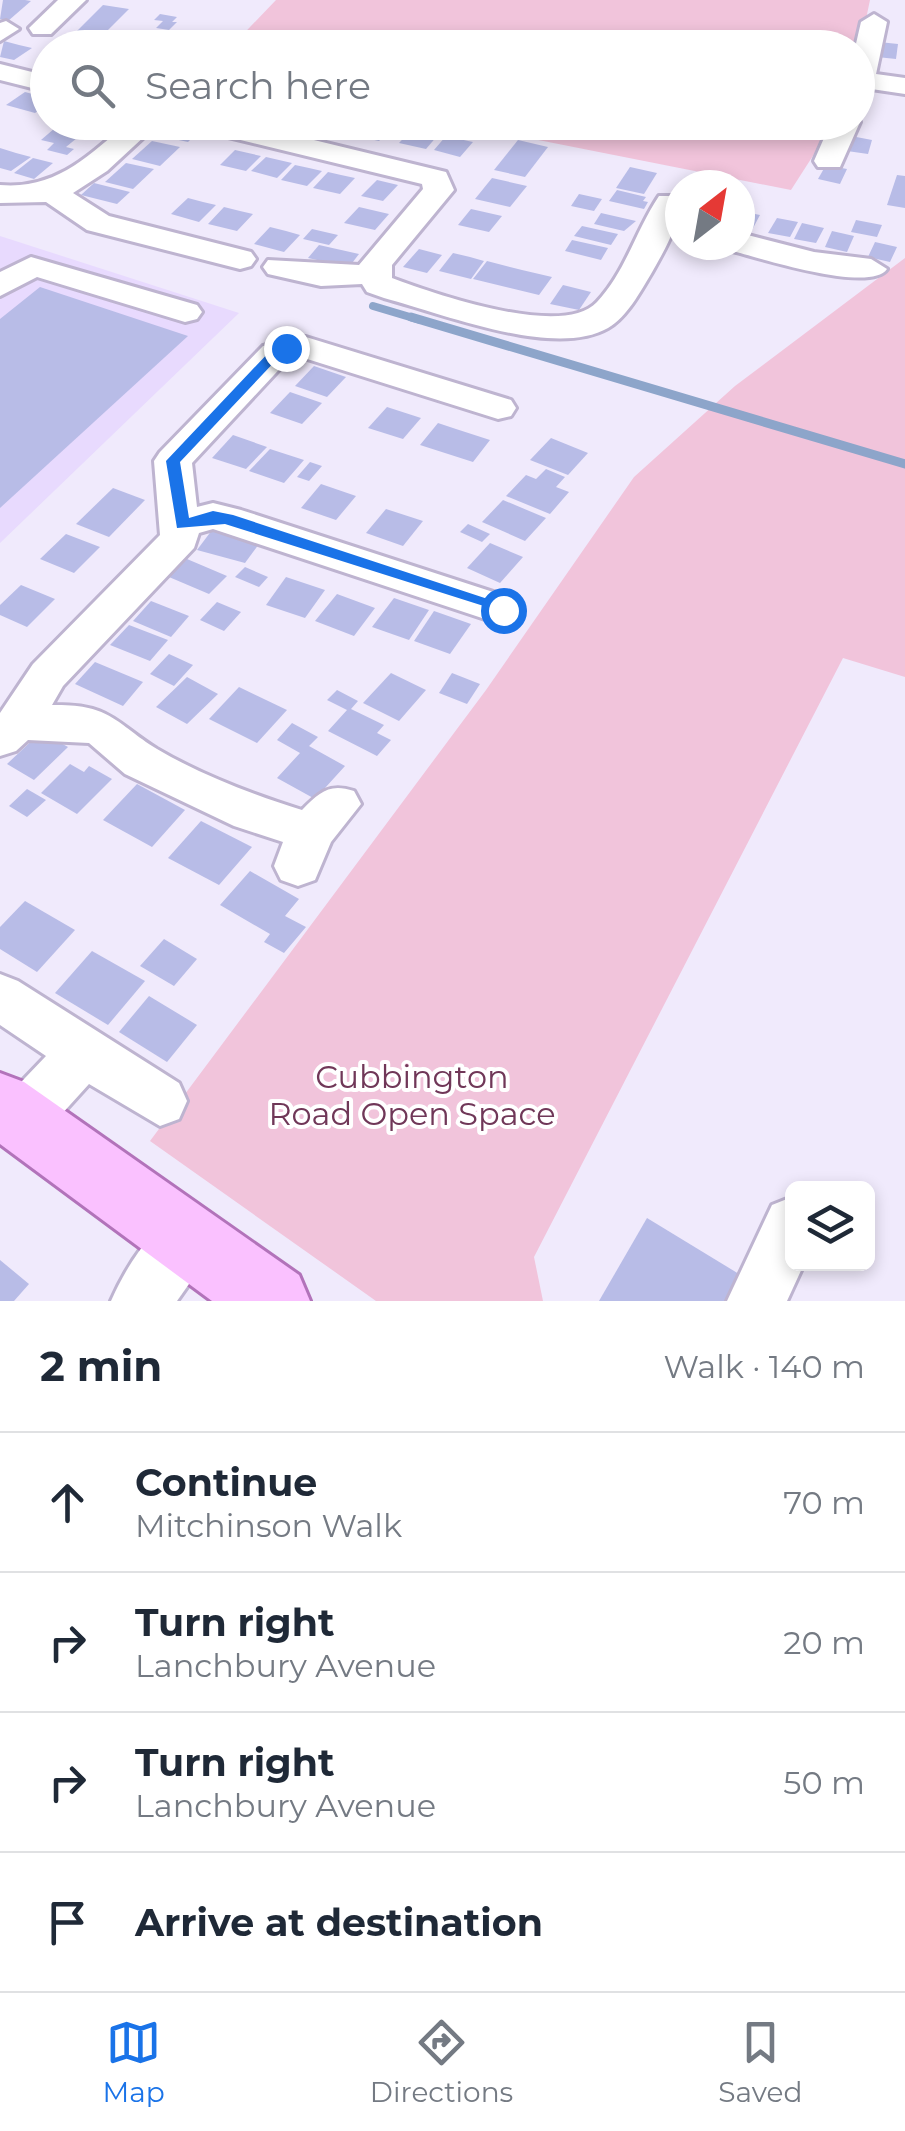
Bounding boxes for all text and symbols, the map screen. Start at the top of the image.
search box [30,30,875,140]
icon: search [65,58,120,113]
text: Search here [145,62,371,109]
north arrow [665,170,755,260]
route end [264,326,310,372]
route start [481,588,527,634]
park label: Cubbington Road Open Space [268,1057,556,1133]
map controls [785,1181,875,1271]
button: layers [785,1181,875,1271]
text: 2 min [40,1340,162,1392]
text: Walk · 140 m [664,1347,865,1386]
text: Continue [135,1459,317,1506]
icon: ahead [40,1475,95,1530]
text: 70 m [783,1483,865,1522]
text: Mitchinson Walk [135,1506,402,1545]
text: Turn right [135,1599,334,1646]
icon: right [40,1615,95,1670]
text: 20 m [783,1623,865,1662]
text: Lanchbury Avenue [135,1646,436,1685]
text: Turn right [135,1739,334,1786]
icon: right [40,1755,95,1810]
text: 50 m [783,1763,865,1802]
text: Lanchbury Avenue [135,1786,436,1825]
icon: arrive [40,1895,95,1950]
text: Arrive at destination [135,1899,543,1946]
tab: Map [103,2015,165,2109]
tab: Directions [370,2015,513,2109]
tab: Saved [718,2015,802,2109]

